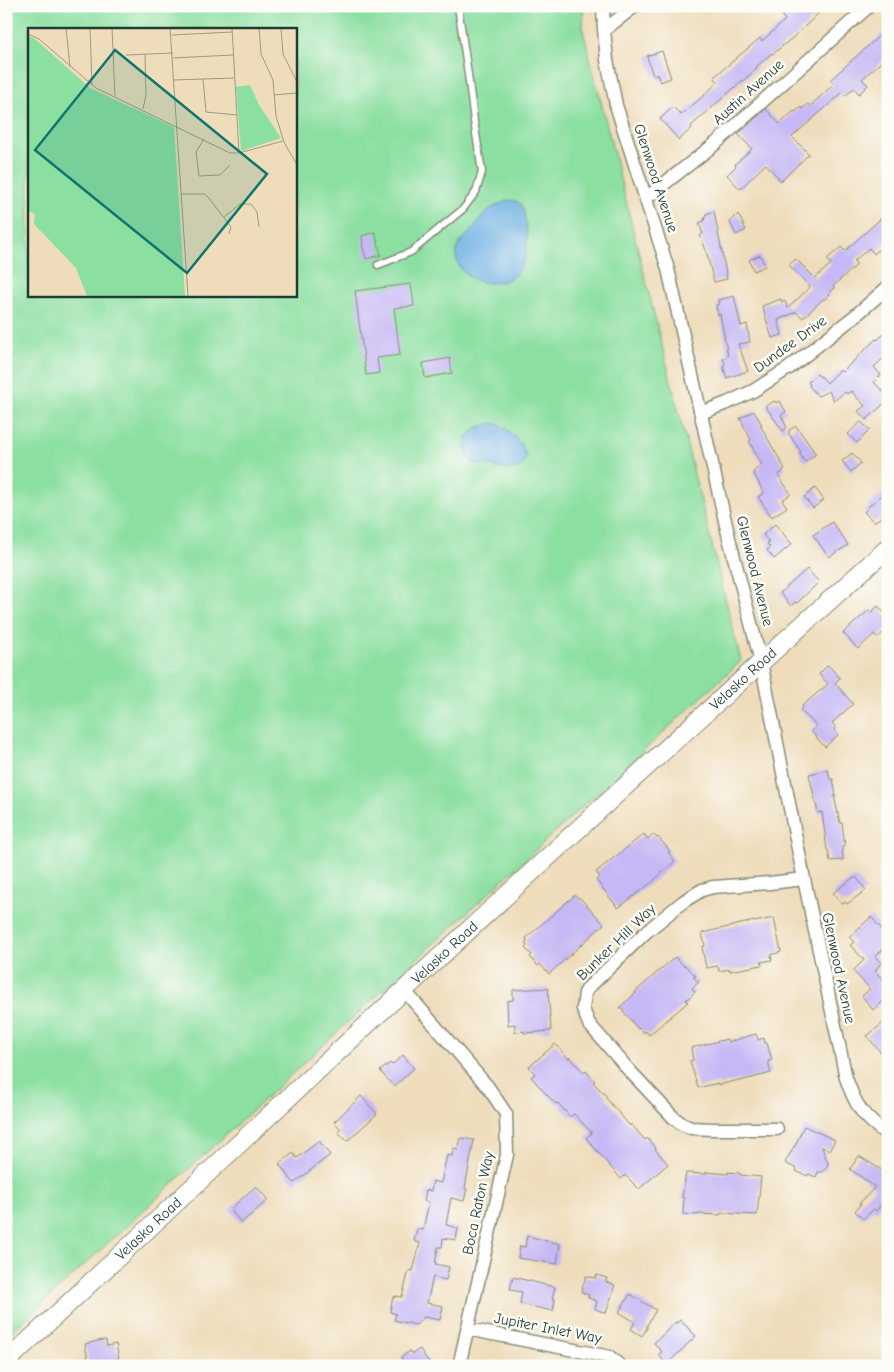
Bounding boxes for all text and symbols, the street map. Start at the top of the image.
inset map [28,28,296,296]
street label: Austin Avenue [709,55,788,129]
street label: Glenwood Avenue [630,121,682,235]
street label: Dundee Drive [750,311,830,376]
street label: Glenwood Avenue [733,514,778,628]
street label: Velasko Road [706,644,780,714]
street label: Bunker Hill Way [573,900,659,984]
street label: Glenwood Avenue [818,911,860,1026]
street label: Velasko Road [408,917,482,988]
street label: Boca Raton Way [458,1149,498,1256]
street label: Velasko Road [111,1193,185,1264]
street label: Jupiter Inlet Way [493,1309,603,1347]

